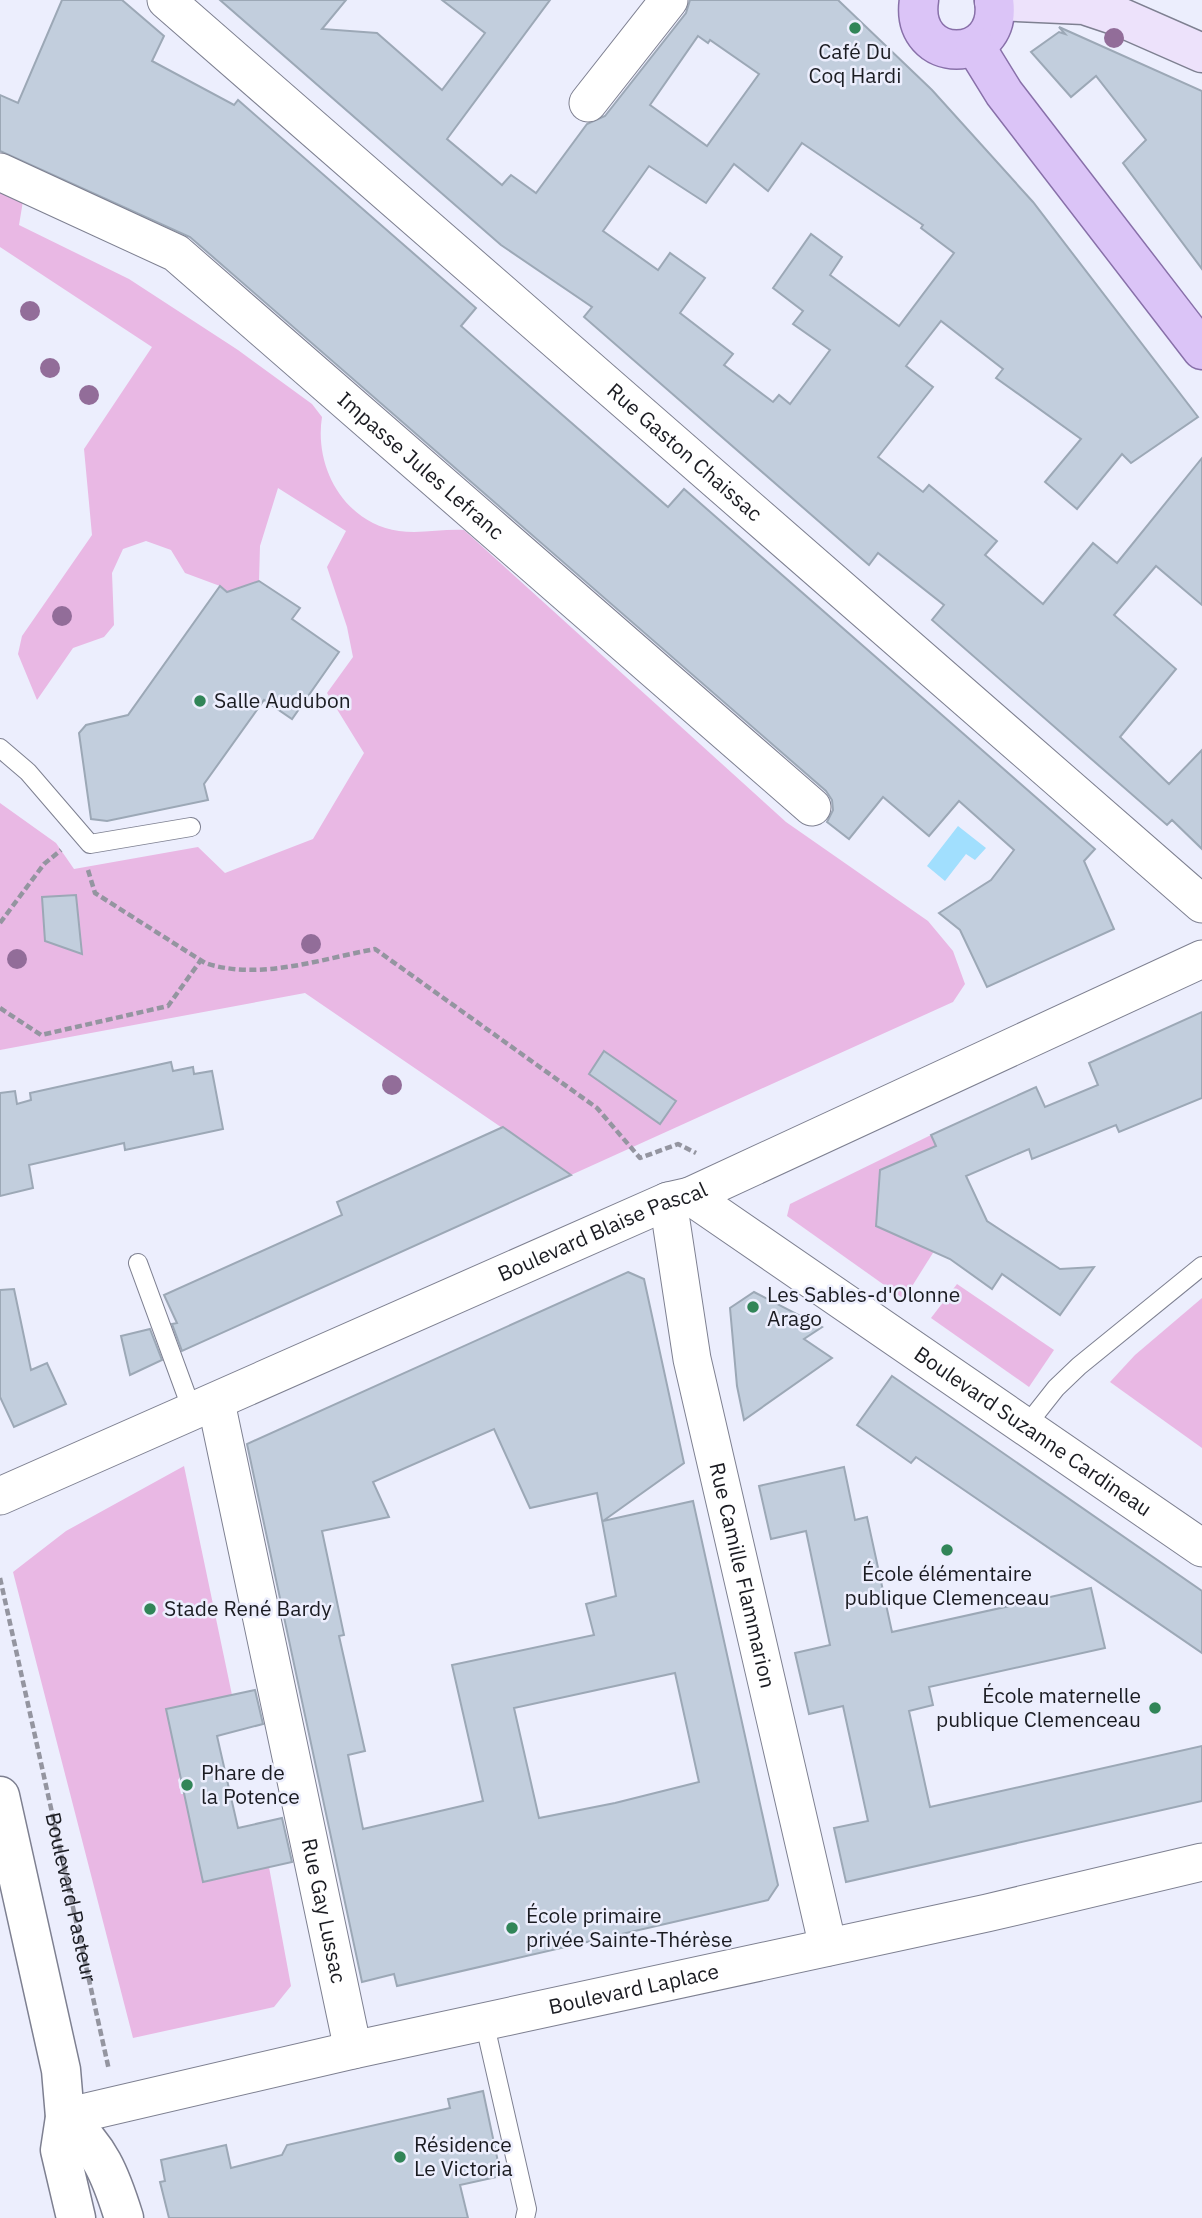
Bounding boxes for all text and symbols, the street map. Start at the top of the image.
marker: Café Du Coq Hardi [847,20,863,36]
place label: Café Du Coq Hardi [808,37,902,89]
street label: Rue Gaston Chaissac [601,376,769,527]
street label: Impasse Jules Lefranc [332,385,510,545]
place label: Salle Audubon [214,686,351,714]
marker: Salle Audubon [192,693,208,709]
street label: Boulevard Blaise Pascal [493,1175,712,1287]
place label: Les Sables-d'Olonne Arago [767,1280,960,1332]
marker: Les Sables-d'Olonne Arago [745,1299,761,1315]
street label: Boulevard Suzanne Cardineau [909,1339,1158,1522]
street label: Rue Camille Flammarion [703,1460,783,1691]
marker: École élémentaire publique Clemenceau [939,1542,955,1558]
place label: École élémentaire publique Clemenceau [844,1559,1050,1611]
place label: Stade René Bardy [164,1594,332,1622]
marker: Stade René Bardy [142,1601,158,1617]
place label: École maternelle publique Clemenceau [936,1681,1141,1733]
marker: École maternelle publique Clemenceau [1147,1700,1163,1716]
place label: Phare de la Potence [201,1758,300,1810]
marker: Phare de la Potence [179,1777,195,1793]
street label: Boulevard Pasteur [39,1810,104,1985]
street label: Rue Gay Lussac [296,1836,353,1986]
place label: École primaire privée Sainte-Thérèse [526,1901,733,1953]
marker: École primaire privée Sainte-Thérèse [504,1920,520,1936]
street label: Boulevard Laplace [546,1956,721,2020]
place label: Résidence Le Victoria [414,2130,513,2182]
marker: Résidence Le Victoria [392,2149,408,2165]

